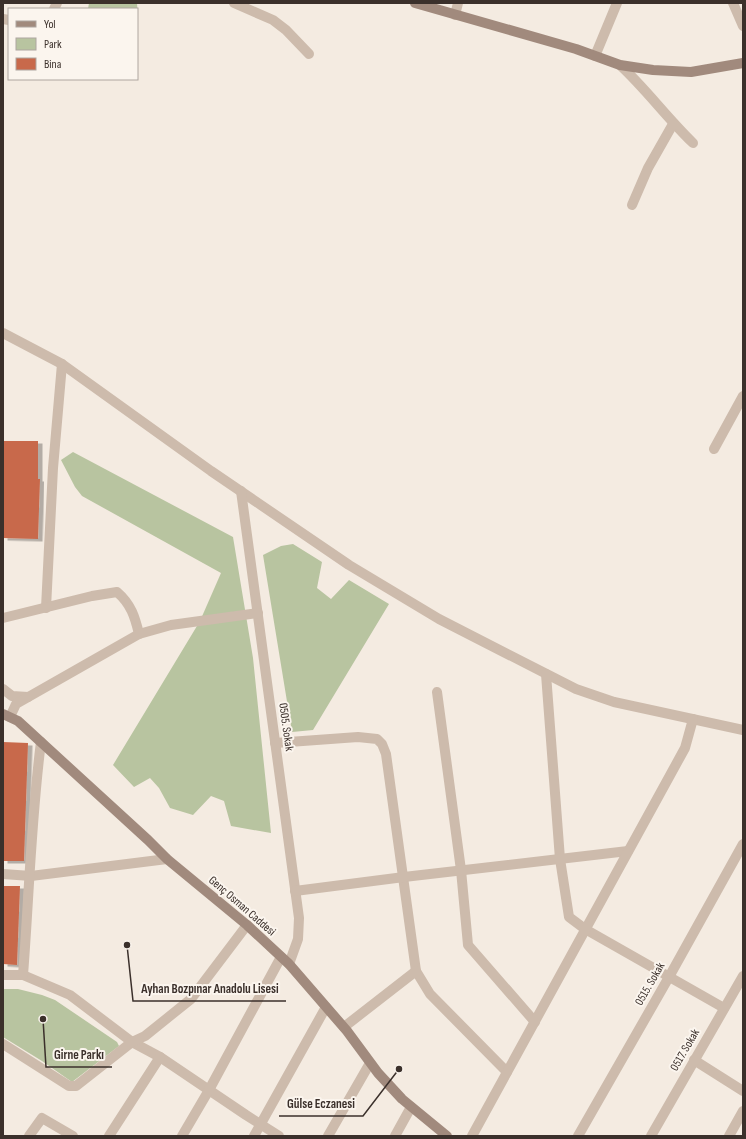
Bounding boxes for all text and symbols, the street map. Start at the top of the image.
legend [8,8,138,80]
text: Yol [44,17,56,32]
text: Park [44,37,62,52]
text: Bina [44,57,62,72]
street label: 0505. Sokak [275,702,297,752]
street label: Genç Osman Caddesi [205,873,279,939]
street label: 0515. Sokak [632,959,669,1008]
callout: Ayhan Bozpınar Anadolu Lisesi [133,976,286,1001]
text: Ayhan Bozpınar Anadolu Lisesi [140,981,279,997]
street label: 0517. Sokak [667,1026,703,1074]
callout: Girne Parkı [46,1042,112,1067]
text: Girne Parkı [54,1047,104,1063]
callout: Gülse Eczanesi [279,1091,363,1116]
text: Gülse Eczanesi [287,1096,355,1112]

